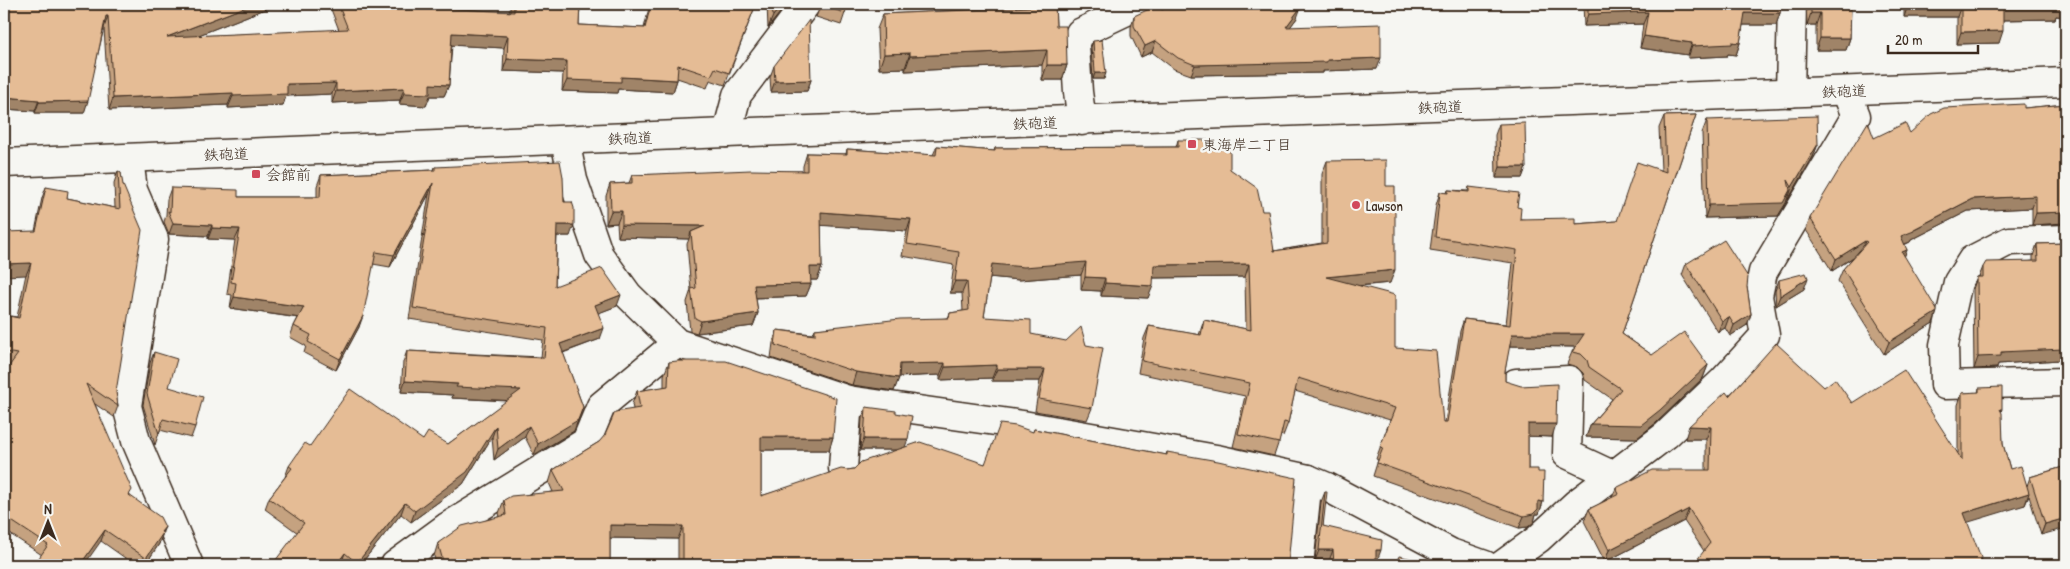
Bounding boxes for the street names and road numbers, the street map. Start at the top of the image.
street label: 鉄砲道 [1821,80,1867,102]
street label: 鉄砲道 [1417,96,1463,118]
street label: 鉄砲道 [1012,112,1058,134]
street label: 鉄砲道 [607,127,653,149]
street label: 鉄砲道 [203,143,249,165]

